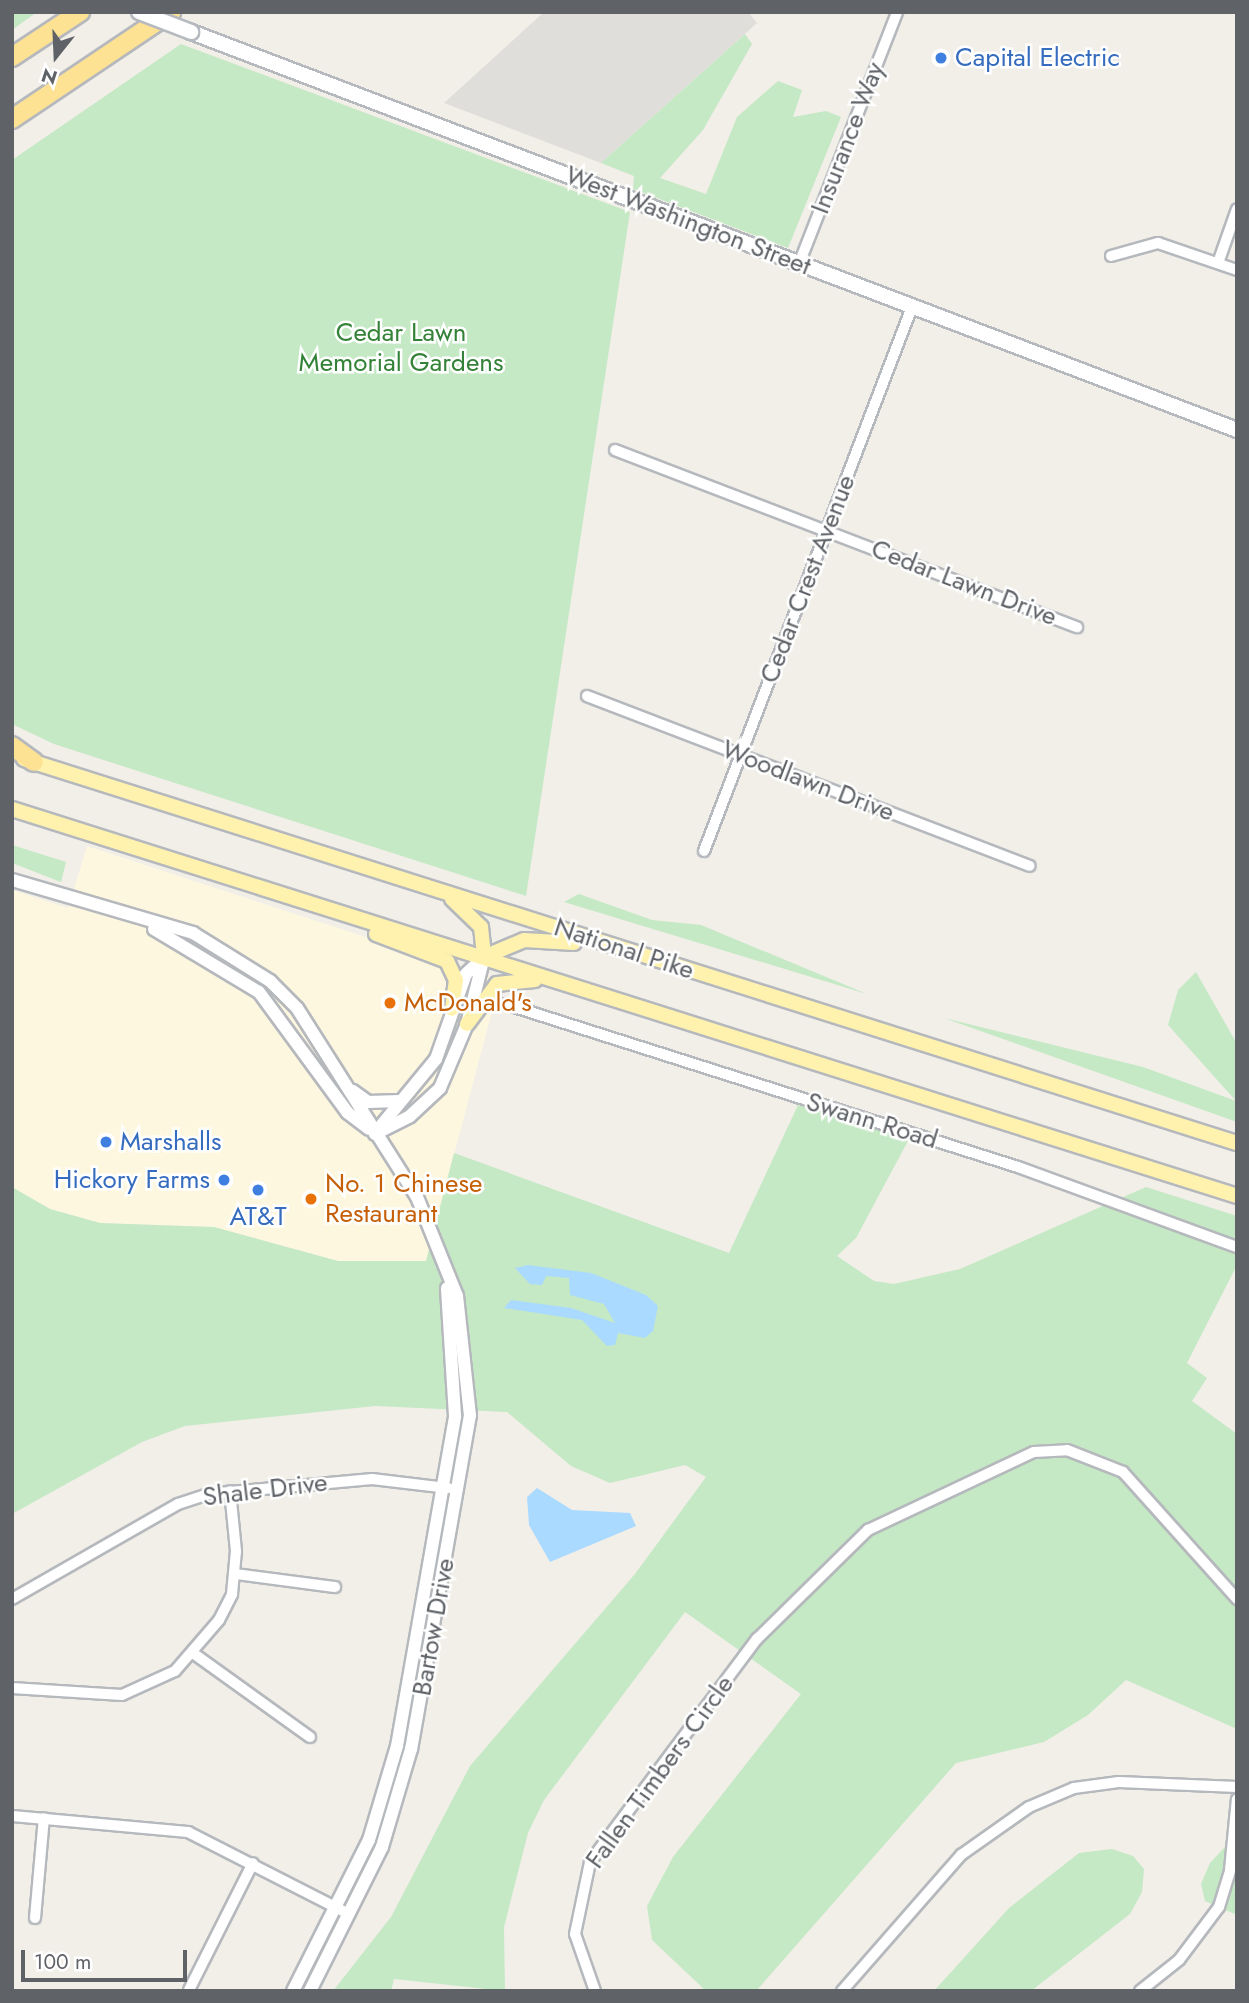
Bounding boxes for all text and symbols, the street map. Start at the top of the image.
north arrow [21,21,91,91]
place label: Capital Electric [955,42,1120,74]
marker: Capital Electric [933,50,949,66]
street label: Insurance Way [805,58,891,218]
text: N [38,61,61,92]
street label: West Washington Street [561,160,815,282]
park label: Cedar Lawn Memorial Gardens [299,317,503,378]
street label: Cedar Crest Avenue [754,470,862,688]
street label: Cedar Lawn Drive [867,533,1061,633]
street label: Woodlawn Drive [717,734,899,828]
street label: National Pike [550,912,698,986]
place label: McDonald's [404,987,532,1019]
marker: McDonald's [382,995,398,1011]
street label: Swann Road [803,1086,941,1156]
place label: Marshalls [120,1126,222,1158]
marker: Marshalls [98,1134,114,1150]
place label: Hickory Farms [54,1164,210,1196]
place label: No. 1 Chinese Restaurant [325,1168,482,1230]
marker: Hickory Farms [216,1172,232,1188]
marker: AT&T [250,1182,266,1198]
marker: No. 1 Chinese Restaurant [303,1191,319,1207]
place label: AT&T [229,1201,287,1233]
street label: Shale Drive [201,1467,329,1513]
street label: Bartow Drive [407,1556,461,1698]
street label: Fallen Timbers Circle [580,1669,740,1875]
scale bar [24,1937,191,1981]
text: 100 m [34,1947,91,1977]

